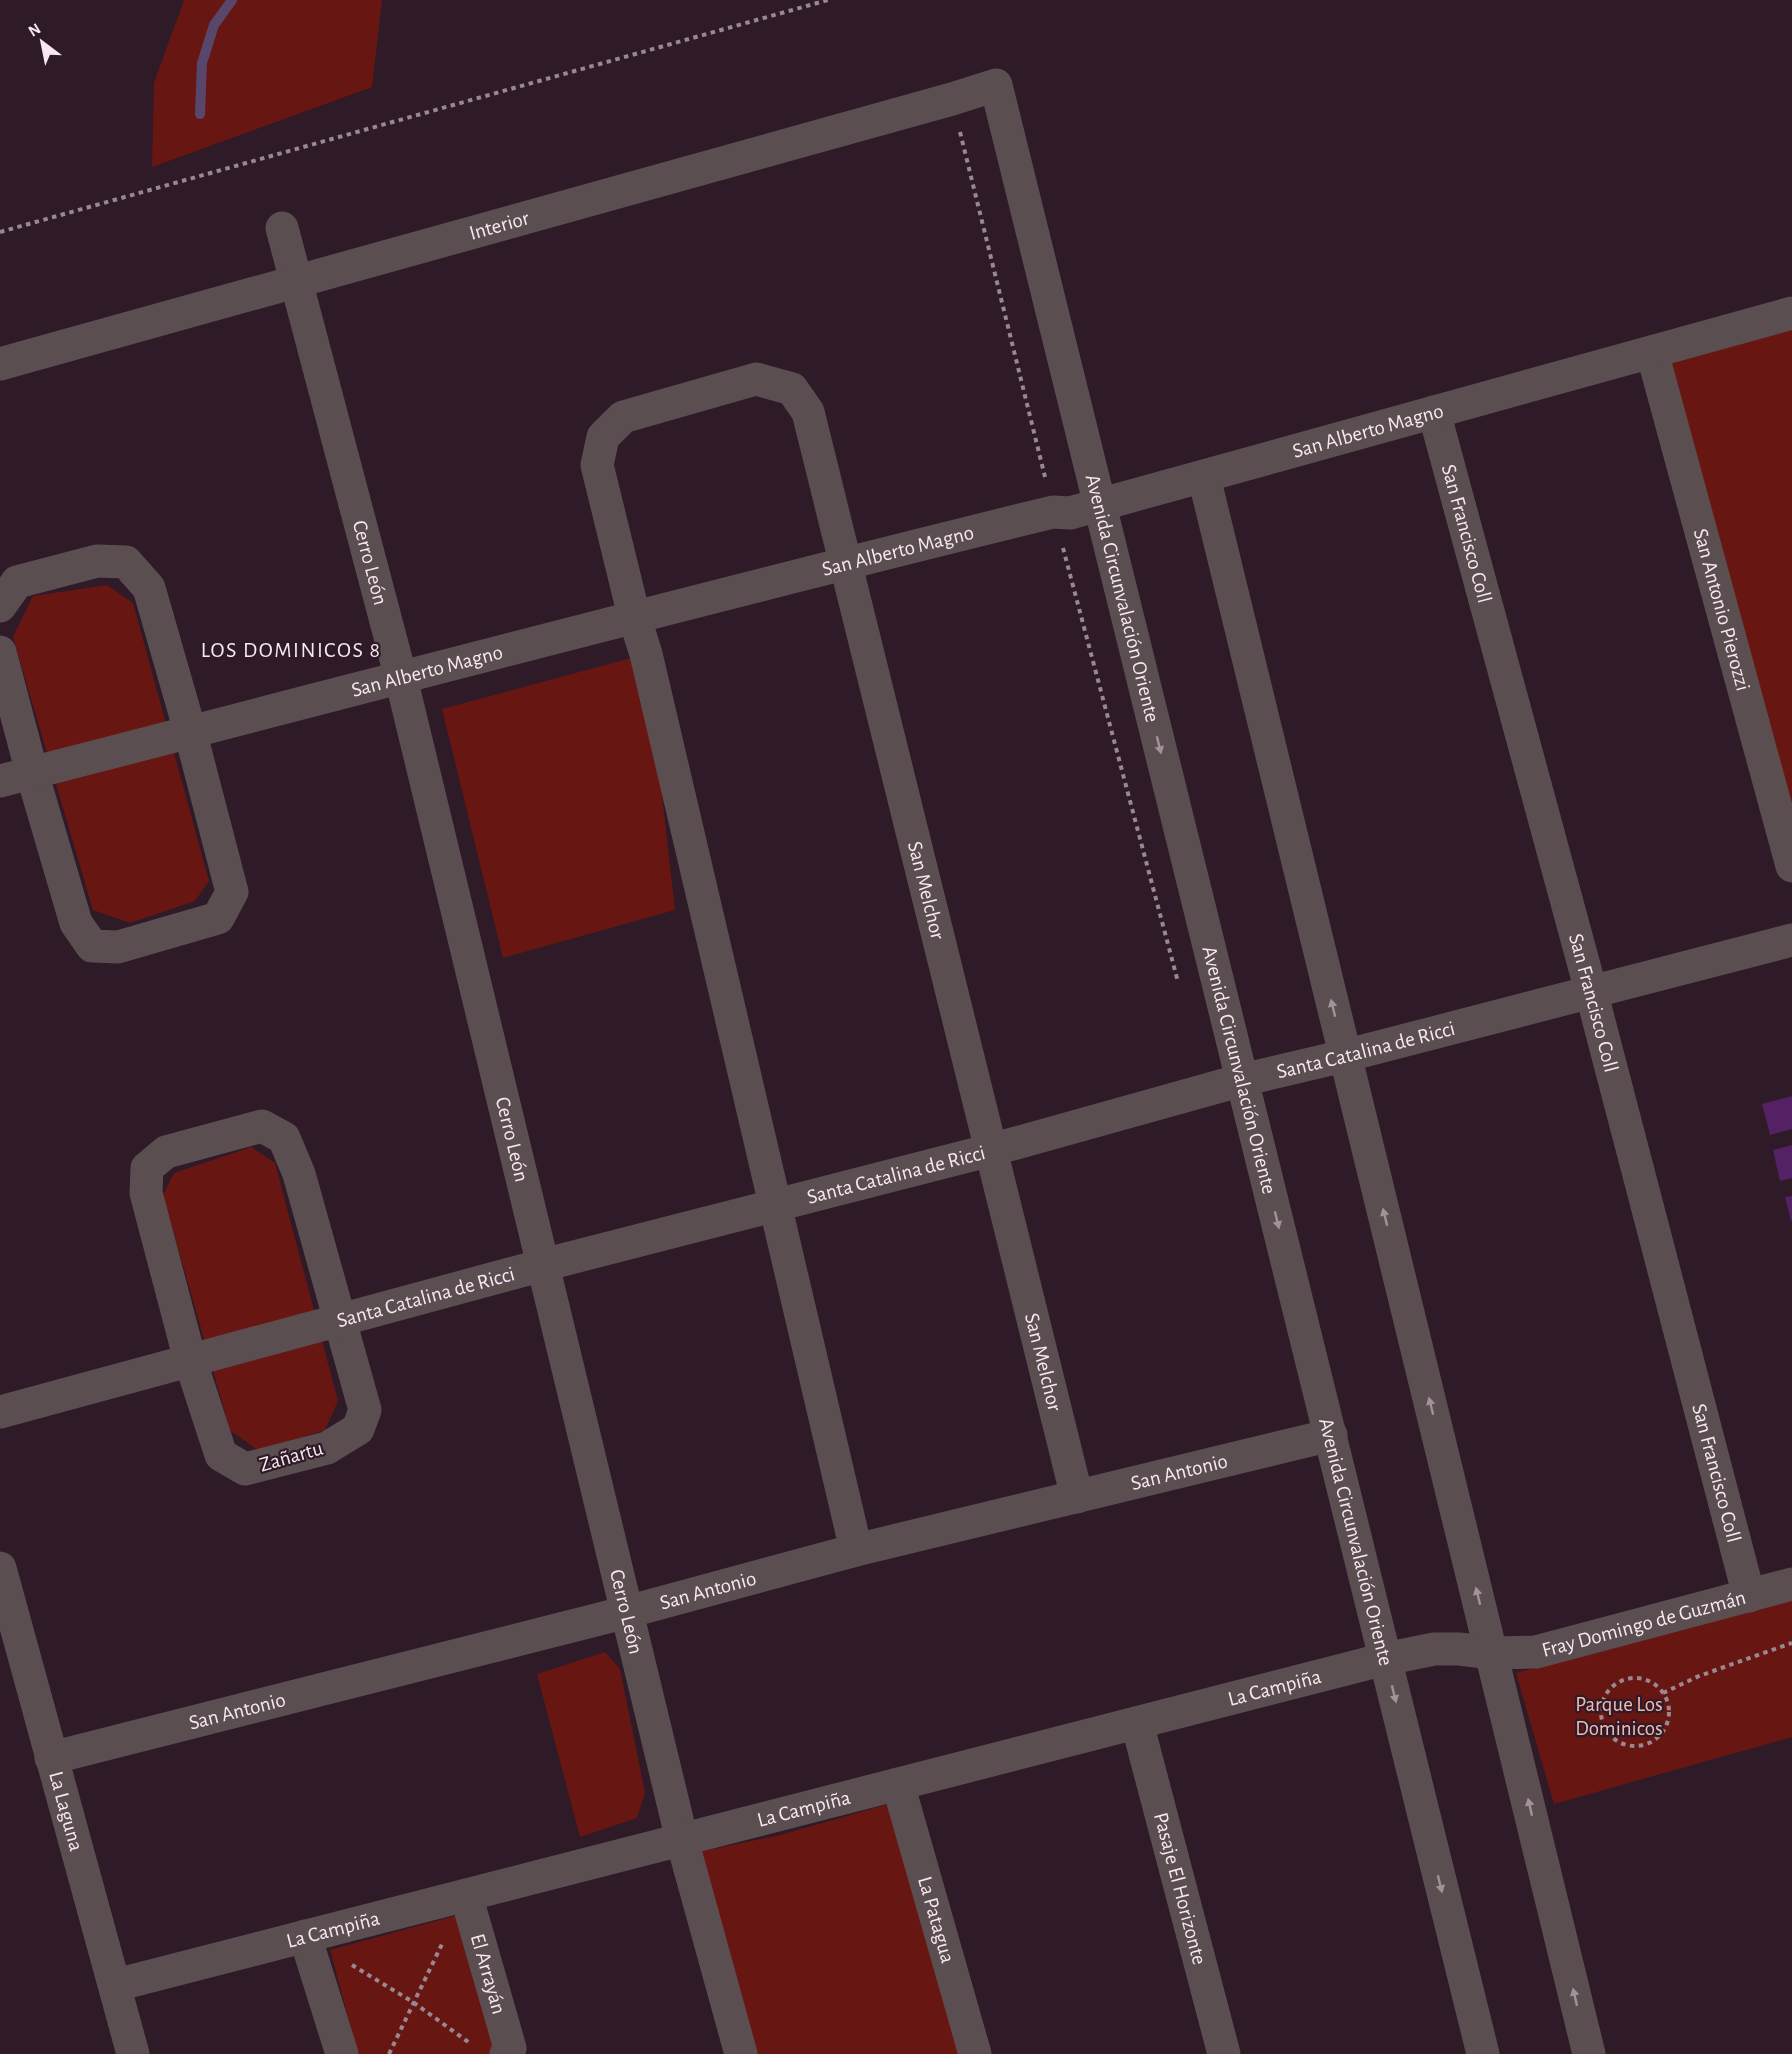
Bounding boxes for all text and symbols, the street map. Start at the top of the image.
north arrow [12,12,72,72]
text: N [26,20,44,40]
street label: Interior [467,207,532,244]
street label: San Alberto Magno [1290,400,1446,462]
street label: San Francisco Coll [1438,462,1495,605]
street label: Avenida Circunvalación Oriente [1082,472,1163,724]
street label: Cerro León [349,518,391,607]
street label: San Alberto Magno [820,522,976,580]
street label: San Antonio Pierozzi [1690,526,1754,693]
district label: LOS DOMINICOS 8 [201,639,381,661]
street label: San Alberto Magno [349,641,505,701]
one-way arrow [1155,736,1165,754]
street label: San Melchor [904,839,948,942]
street label: San Francisco Coll [1565,931,1622,1074]
street label: Avenida Circunvalación Oriente [1198,944,1280,1196]
one-way arrow [1327,998,1337,1017]
street label: Santa Catalina de Ricci [1275,1018,1457,1083]
street label: Cerro León [492,1095,532,1184]
street label: Santa Catalina de Ricci [805,1142,987,1208]
one-way arrow [1379,1208,1389,1226]
one-way arrow [1272,1210,1282,1229]
street label: Santa Catalina de Ricci [335,1263,517,1331]
street label: San Melchor [1021,1311,1065,1414]
one-way arrow [1426,1397,1436,1416]
street label: San Francisco Coll [1688,1401,1745,1545]
street label: Avenida Circunvalación Oriente [1315,1416,1397,1668]
street label: Zañartu [257,1437,326,1476]
street label: San Antonio [1129,1450,1230,1494]
street label: Cerro León [606,1567,647,1656]
street label: San Antonio [658,1568,758,1614]
one-way arrow [1473,1587,1483,1605]
street label: Fray Domingo de Guzmán [1540,1587,1748,1661]
street label: La Campiña [1226,1666,1324,1710]
one-way arrow [1389,1685,1399,1704]
street label: San Antonio [187,1689,288,1734]
park label: Parque Los Dominicos [1575,1694,1663,1739]
street label: La Laguna [45,1769,87,1854]
street label: La Campiña [755,1787,853,1831]
one-way arrow [1525,1798,1535,1817]
street label: Pasaje El Horizonte [1150,1810,1210,1967]
street label: La Patagua [914,1874,959,1966]
one-way arrow [1436,1875,1446,1893]
street label: La Campiña [284,1908,382,1952]
street label: El Arrayán [467,1931,510,2016]
one-way arrow [1570,1988,1580,2006]

